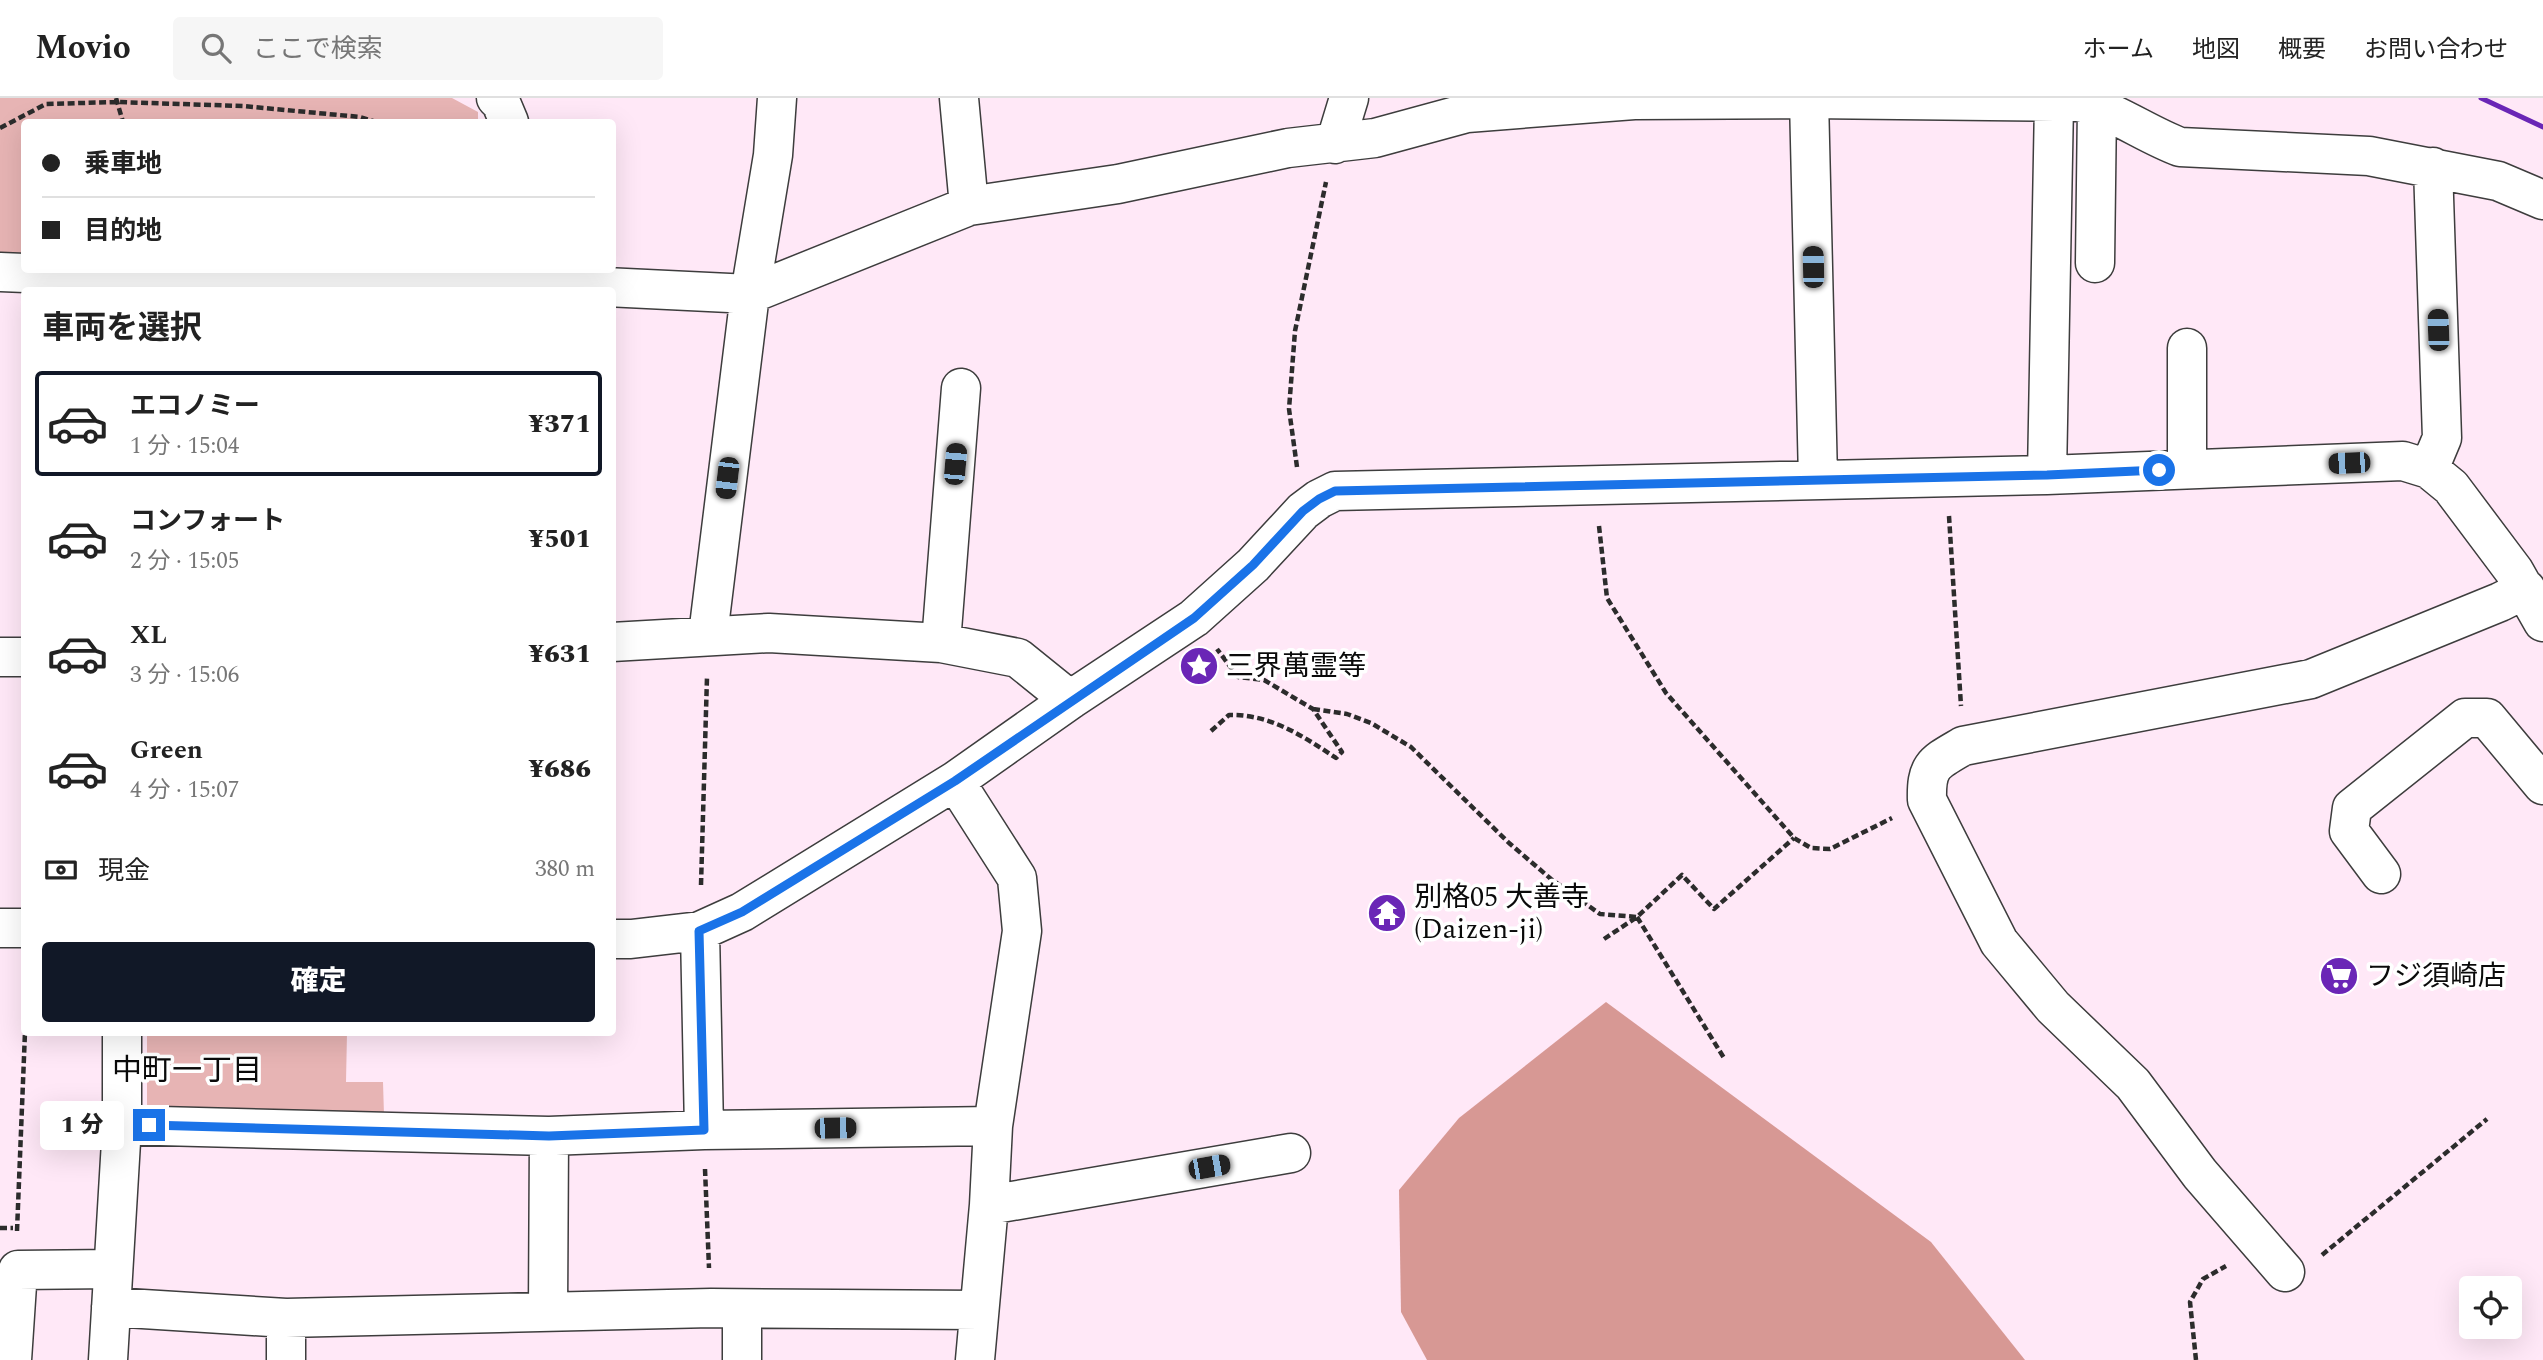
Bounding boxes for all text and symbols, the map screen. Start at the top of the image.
search box [173,17,663,80]
text: Movio [35,23,131,73]
icon: search [197,29,235,67]
text: ここで検索 [253,29,383,69]
text: ホーム [2083,32,2154,68]
text: 地図 [2192,32,2240,68]
text: 概要 [2278,32,2326,68]
text: お問い合わせ [2364,32,2508,68]
text: 乗車地 [84,144,162,184]
text: 目的地 [84,211,162,251]
car [1803,246,1824,288]
text: 車両を選択 [42,304,202,353]
car [2427,309,2450,351]
text: エコノミー [130,386,260,426]
icon: car [46,392,109,455]
text: ¥371 [529,404,591,444]
text: 1 分 · 15:04 [130,429,239,464]
car [943,442,968,486]
car [2328,452,2371,474]
route start [2143,454,2175,486]
car [715,456,740,500]
text: コンフォート [130,501,285,541]
icon: car [46,507,109,570]
text: ¥501 [529,519,591,559]
text: 2 分 · 15:05 [130,544,239,579]
text: XL [130,615,167,655]
icon: car [46,622,109,685]
text: ¥631 [529,634,591,674]
place icon: 三界萬霊等 [1178,645,1220,687]
place label: 三界萬霊等 [1226,645,1366,688]
text: 3 分 · 15:06 [130,658,239,693]
text: Green [130,730,203,770]
icon: car [46,737,109,800]
text: ¥686 [529,749,591,789]
text: 4 分 · 15:07 [130,773,239,808]
icon: cash [42,851,80,889]
text: 現金 [98,851,150,891]
text: 380 m [535,852,595,887]
place label: 別格05 大善寺 (Daizen-ji) [1414,876,1589,951]
temple icon: 別格05 大善寺 (Daizen-ji) [1366,892,1408,934]
button: 確定 [42,942,595,1022]
supermarket icon: フジ須崎店 [2318,955,2360,997]
place label: フジ須崎店 [2366,955,2506,998]
district label: 中町一丁目 [112,1048,262,1094]
callout: 1 分 [40,1100,124,1150]
text: 1 分 [61,1108,103,1143]
route end [133,1109,165,1141]
car [814,1117,857,1139]
car [1187,1153,1232,1181]
map controls [2459,1276,2522,1339]
button: locate [2459,1276,2522,1339]

